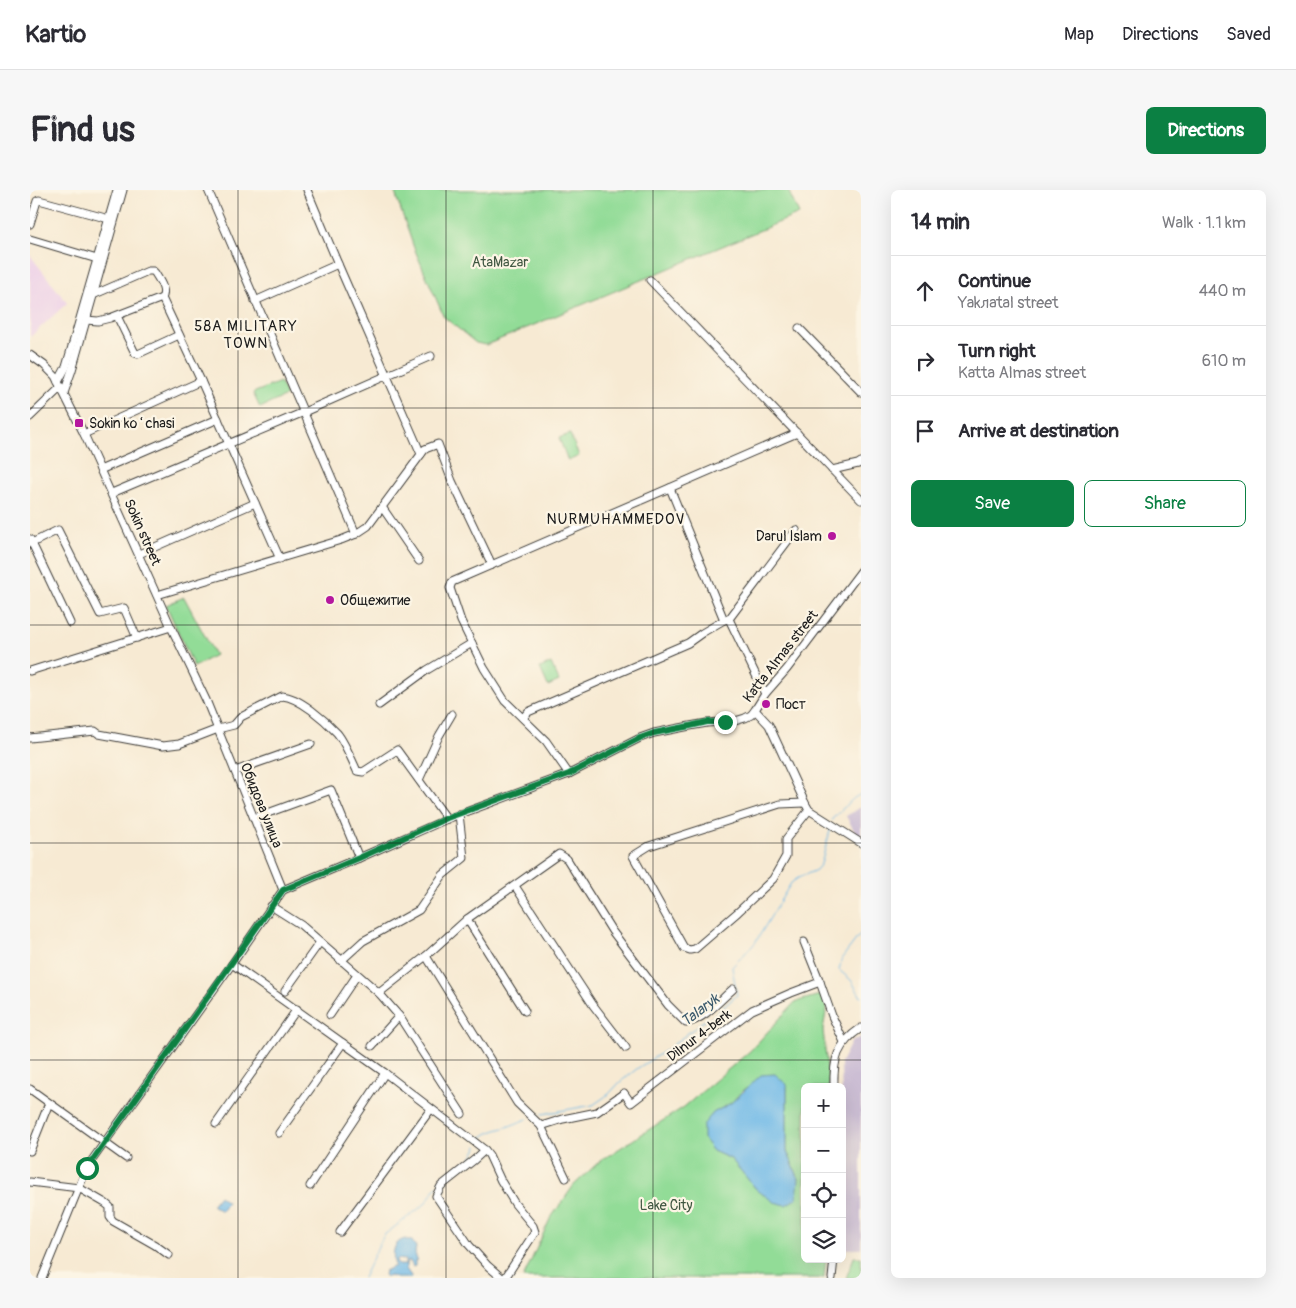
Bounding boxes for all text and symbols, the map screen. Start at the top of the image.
text: Kartio [25,20,86,49]
text: Map [1064,23,1094,46]
text: Directions [1122,23,1198,46]
text: Saved [1226,23,1271,46]
button: Directions [1146,107,1266,154]
text: Find us [30,108,135,152]
text: 14 min [911,209,970,236]
text: Walk · 1.1 km [1162,213,1246,233]
park label: AtaMazar [472,254,528,271]
text: Continue [958,269,1031,293]
icon: ahead [911,277,939,305]
text: 440 m [1199,281,1246,301]
text: Yakлatal street [958,293,1059,313]
district label: 58А MILITARY TOWN [194,317,298,353]
text: Turn right [958,339,1036,363]
icon: right [911,347,939,375]
text: 610 m [1202,351,1246,371]
text: Katta Almas street [958,363,1086,383]
place label: Sokin koʻchasi [89,415,175,432]
marker: Sokin koʻchasi [73,417,85,429]
icon: arrive [911,417,939,445]
text: Arrive at destination [958,419,1119,443]
button: Save [911,480,1074,527]
button: Share [1084,480,1246,527]
street label: Sokin street [120,496,165,568]
district label: NURMUHAMMEDOV [546,510,686,529]
place label: Darul Islam [756,528,822,545]
marker: Darul Islam [826,530,838,542]
place label: Общежитие [340,592,411,609]
marker: Общежитие [324,594,336,606]
street label: Katta Almas street [739,607,822,706]
place label: Пост [776,696,806,713]
marker: Пост [760,698,772,710]
route end [714,711,737,734]
street label: Обидова улица [237,760,286,850]
water label: Talaryk [677,989,725,1031]
street label: Dilnur 4-berk [664,1006,735,1065]
map controls [801,1083,846,1263]
button: + [801,1083,846,1128]
button: − [801,1128,846,1173]
route start [76,1157,99,1180]
button: locate [801,1173,846,1218]
park label: Lake City [640,1197,692,1214]
button: layers [801,1218,846,1263]

